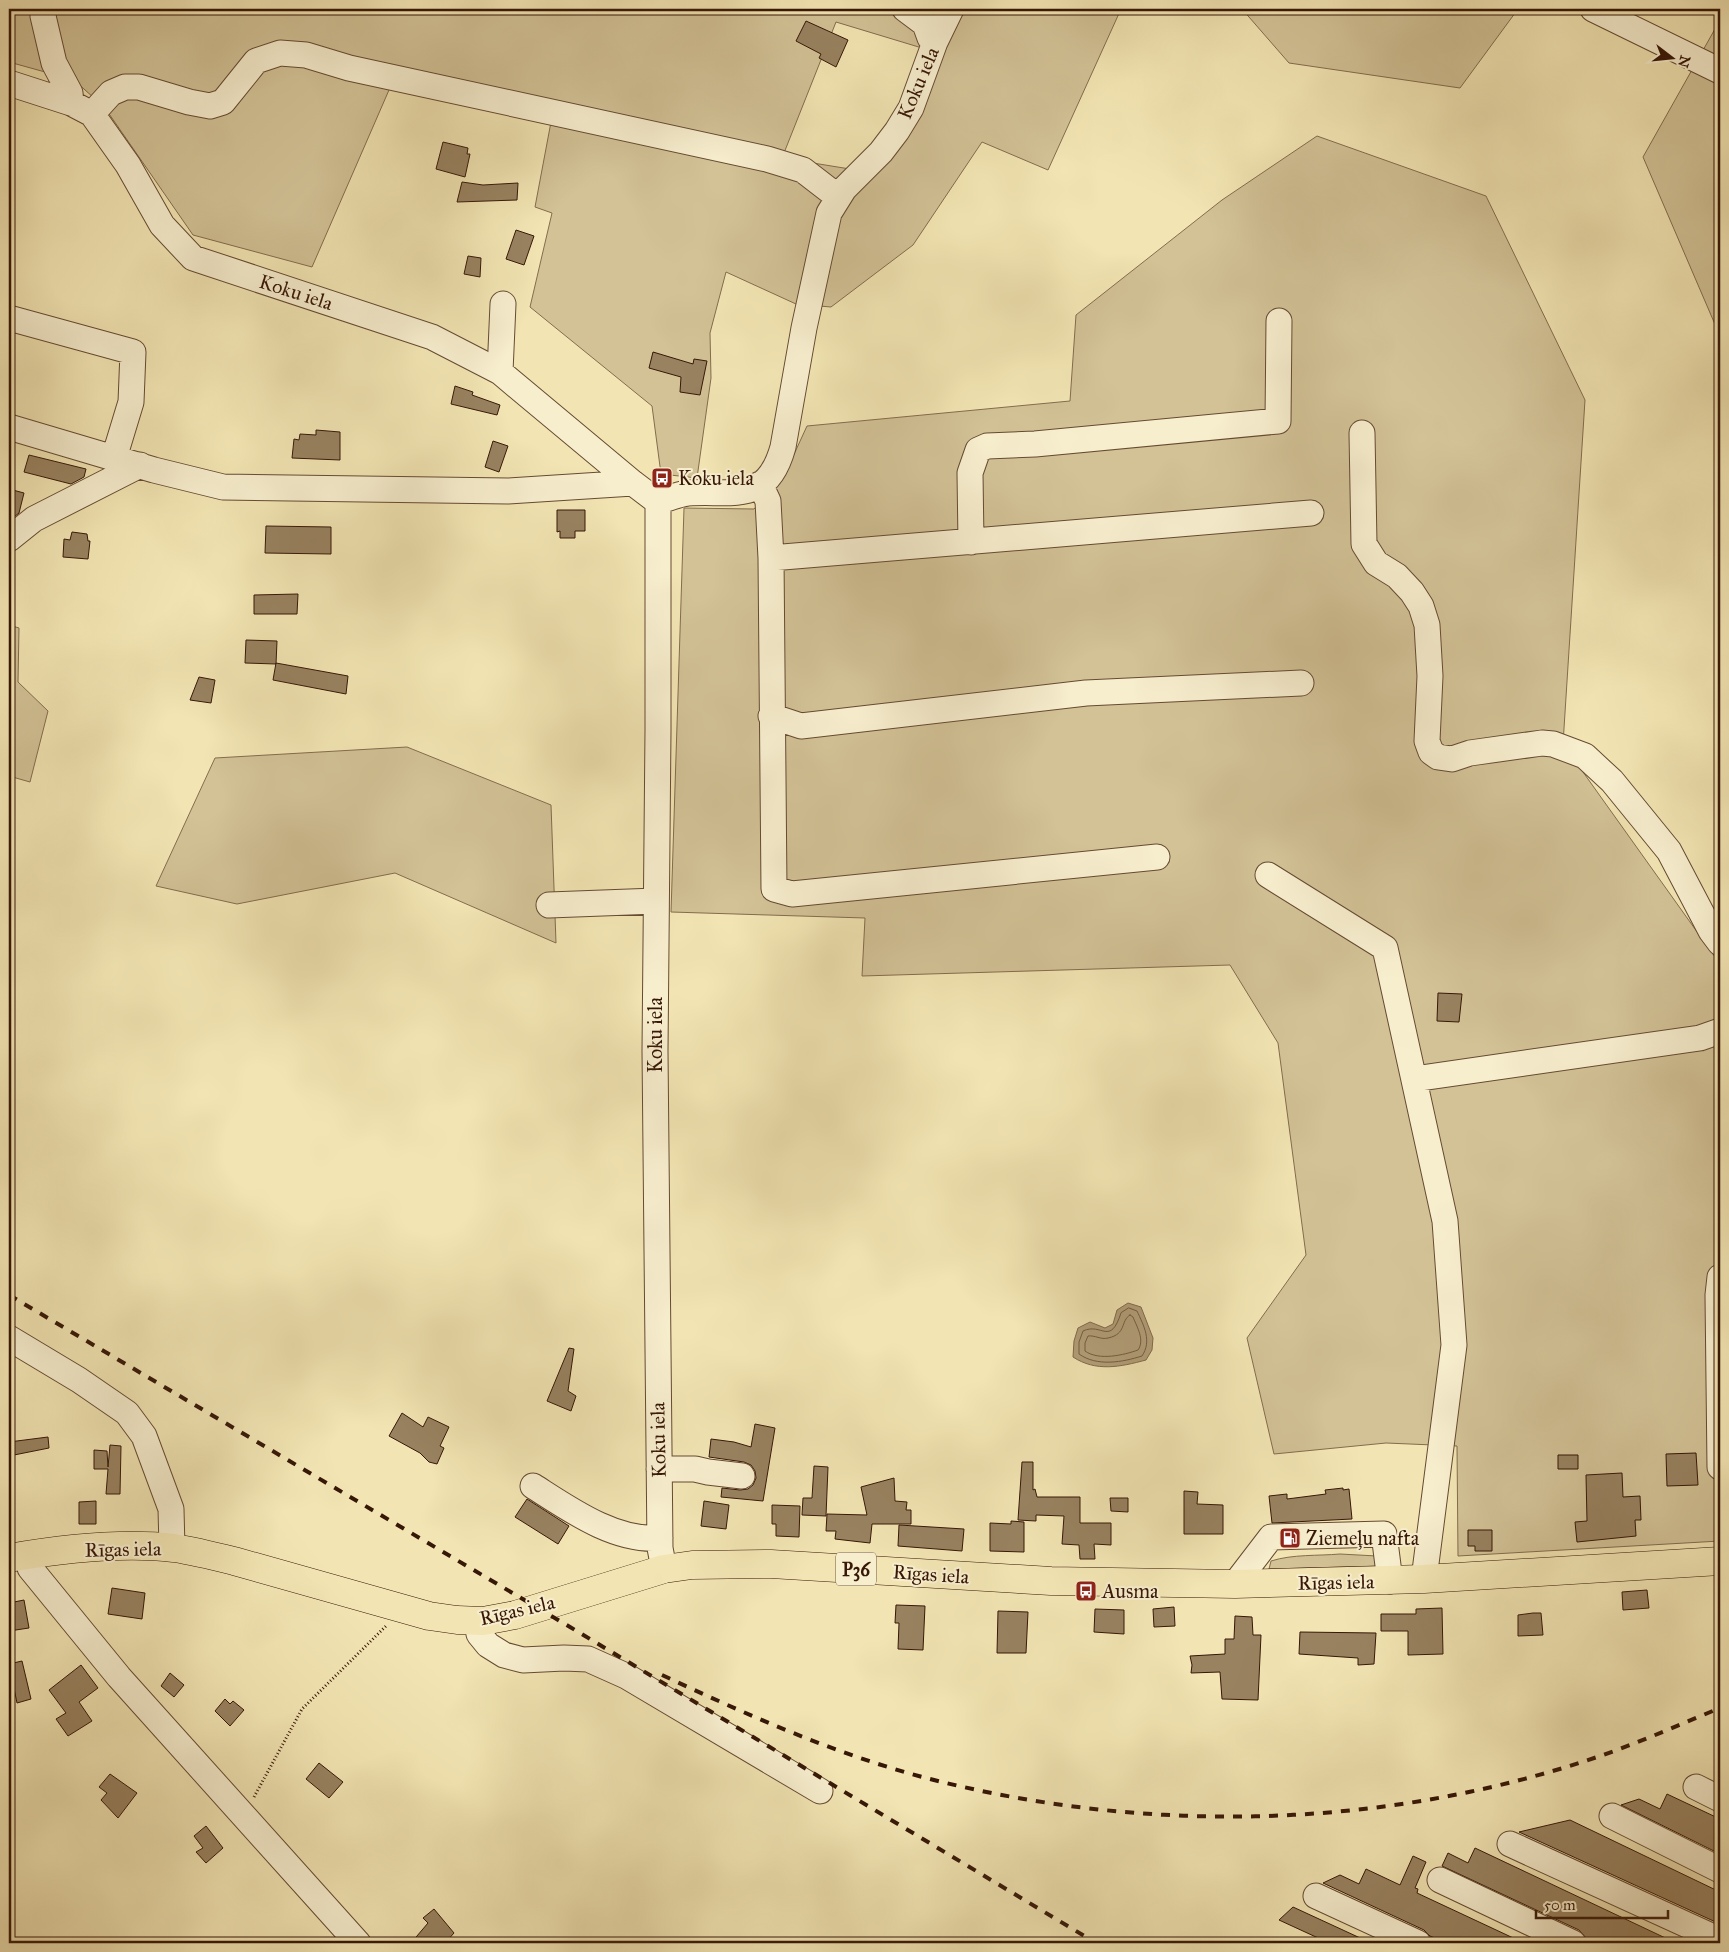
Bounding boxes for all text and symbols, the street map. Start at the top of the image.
north arrow [1646,32,1696,82]
street label: Koku iela [892,43,944,123]
text: N [1674,53,1694,70]
street label: Koku iela [256,269,336,315]
bus stop icon: Koku iela [650,466,674,490]
place label: Koku iela [678,466,754,490]
street label: Koku iela [643,997,667,1073]
street label: Koku iela [645,1401,671,1478]
fuel station icon: Ziemeļu nafta [1278,1526,1302,1550]
place label: Ziemeļu nafta [1306,1526,1420,1550]
street label: Rīgas iela [85,1536,162,1563]
road number: P36 [836,1552,876,1586]
street label: Rīgas iela [892,1559,971,1590]
street label: Rīgas iela [1298,1569,1375,1596]
bus stop icon: Ausma [1074,1579,1098,1603]
place label: Ausma [1101,1579,1159,1603]
street label: Rīgas iela [477,1590,558,1631]
scale bar [1536,1887,1669,1919]
text: 50 m [1544,1896,1576,1914]

